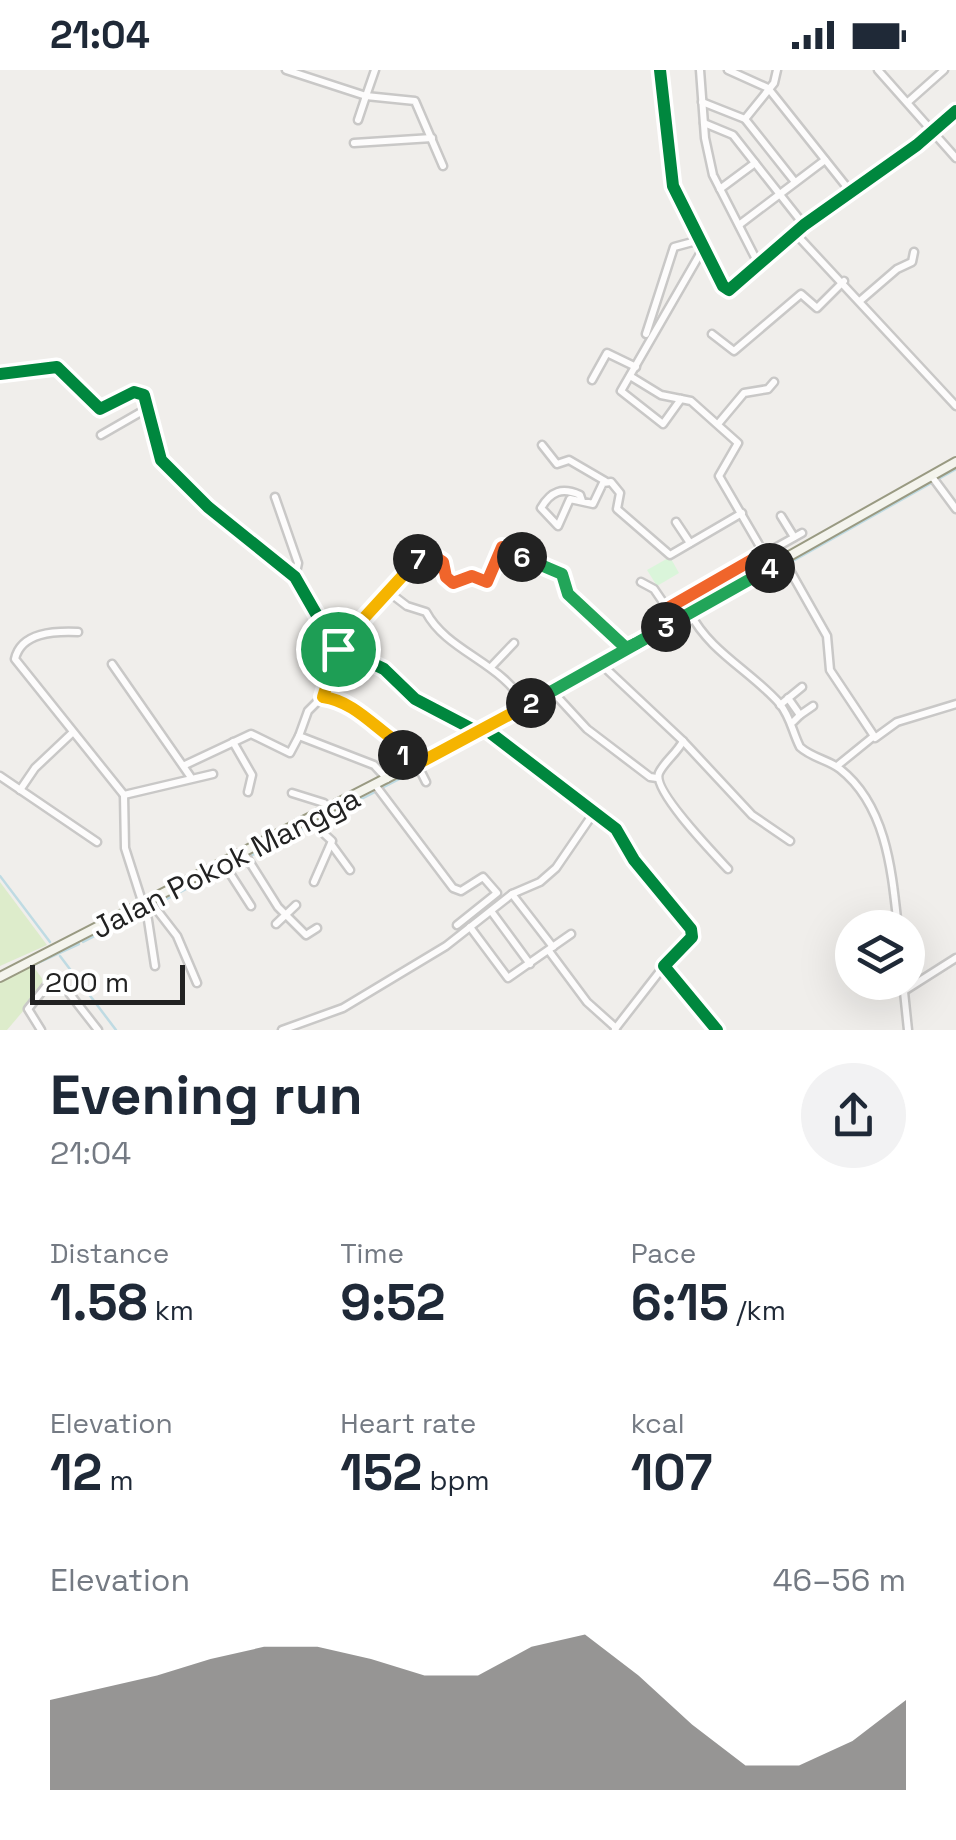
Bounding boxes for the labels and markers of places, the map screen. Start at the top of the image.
pin: 6 [497,532,547,582]
pin: 7 [393,534,443,584]
pin: 4 [745,543,795,593]
pin: 3 [641,602,691,652]
pin [296,607,381,692]
pin: 2 [506,678,556,728]
pin: 1 [378,730,428,780]

